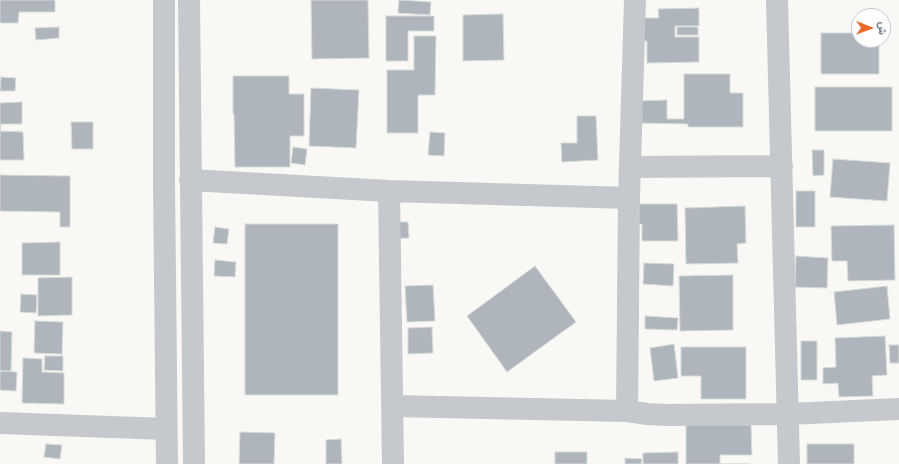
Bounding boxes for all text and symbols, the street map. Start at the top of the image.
north arrow [851,8,891,48]
text: ش [875,21,889,35]

